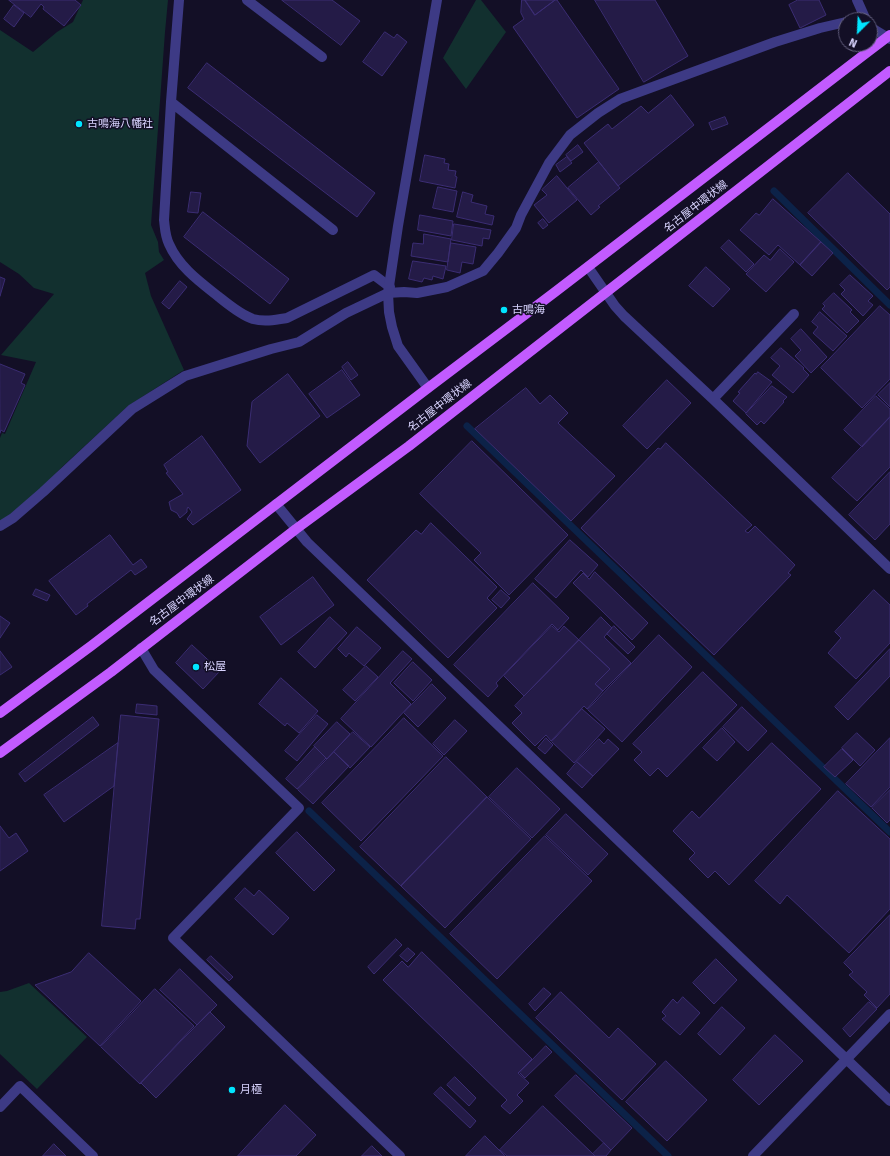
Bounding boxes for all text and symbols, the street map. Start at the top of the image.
north arrow [838,12,878,52]
text: N [847,35,859,50]
place label: 古鳴海八幡社 [87,117,153,131]
marker: 古鳴海八幡社 [74,119,84,129]
street label: 名古屋中環状線 [662,178,730,236]
place label: 古鳴海 [512,303,545,317]
marker: 古鳴海 [499,305,509,315]
street label: 名古屋中環状線 [406,377,474,435]
street label: 名古屋中環状線 [147,573,217,629]
place label: 松屋 [204,660,226,674]
marker: 松屋 [191,662,201,672]
place label: 月極 [240,1083,262,1097]
marker: 月極 [227,1085,237,1095]

